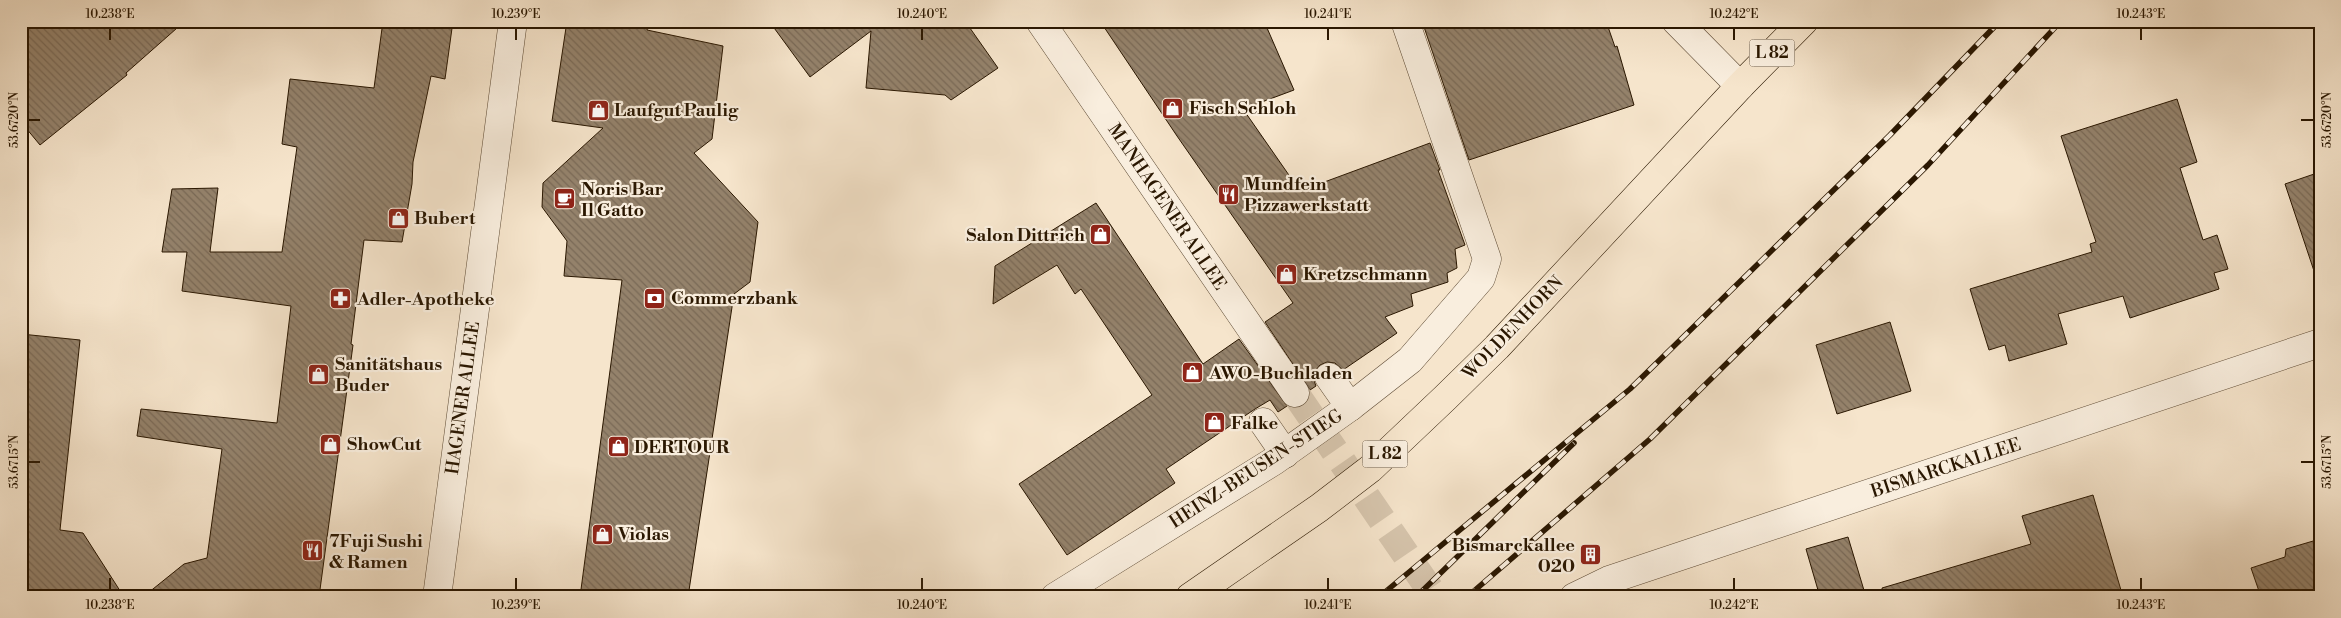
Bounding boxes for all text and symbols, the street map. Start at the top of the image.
text: 10.238°E [86,7,134,22]
text: 10.239°E [492,7,540,22]
text: 10.240°E [897,7,947,22]
text: 10.241°E [1304,7,1352,22]
text: 10.242°E [1709,7,1759,22]
text: 10.243°E [2117,7,2165,22]
road number: L 82 [1750,40,1794,66]
text: 53.6720°N [7,92,22,148]
text: 53.6720°N [2320,92,2335,148]
shop icon: Fisch Schloh [1161,96,1185,120]
place label: Fisch Schloh [1189,97,1296,120]
shop icon: Laufgut Paulig [586,98,610,122]
place label: Laufgut Paulig [614,99,739,122]
street label: MANHAGENER ALLEE [1103,119,1231,295]
place label: Mundfein Pizzawerkstatt [1244,173,1369,217]
place label: Noris Bar Il Gatto [581,178,664,222]
restaurant icon: Mundfein Pizzawerkstatt [1216,182,1240,206]
cafe icon: Noris Bar Il Gatto [553,187,577,211]
shop icon: Bubert [386,206,410,230]
place label: Bubert [414,207,476,230]
shop icon: Salon Dittrich [1089,223,1113,247]
place label: Salon Dittrich [966,224,1085,247]
shop icon: Kretzschmann [1275,262,1299,286]
place label: Kretzschmann [1303,263,1427,286]
street label: WOLDENHORN [1457,271,1569,385]
bank icon: Commerzbank [643,286,667,310]
pharmacy icon: Adler-Apotheke [329,287,353,311]
place label: Commerzbank [671,287,799,310]
place label: Adler-Apotheke [356,288,495,311]
street label: HAGENER ALLEE [441,320,485,476]
place label: Sanitätshaus Buder [335,353,442,397]
shop icon: AWO-Buchladen [1181,361,1205,385]
shop icon: Sanitätshaus Buder [307,362,331,386]
place label: AWO-Buchladen [1208,362,1352,385]
street label: HEINZ-BEUSEN-STIEG [1165,404,1348,534]
shop icon: Falke [1203,411,1227,435]
place label: Falke [1231,412,1279,435]
shop icon: ShowCut [319,432,343,456]
place label: ShowCut [347,433,422,456]
street label: BISMARCKALLEE [1867,433,2024,503]
text: 53.6715°N [7,435,22,489]
shop icon: DERTOUR [606,435,630,459]
text: 53.6715°N [2320,435,2335,489]
place label: DERTOUR [634,436,730,459]
road number: L 82 [1362,440,1408,468]
shop icon: Violas [590,522,614,546]
place label: Violas [617,523,669,546]
place label: 7Fuji Sushi & Ramen [329,530,423,574]
place label: Bismarckallee 020 [1452,534,1575,578]
restaurant icon: 7Fuji Sushi & Ramen [301,539,325,563]
building icon: Bismarckallee 020 [1579,543,1603,567]
text: 10.238°E [86,598,134,613]
text: 10.239°E [492,598,540,613]
text: 10.240°E [897,598,947,613]
text: 10.241°E [1304,598,1352,613]
text: 10.242°E [1709,598,1759,613]
text: 10.243°E [2117,598,2165,613]

